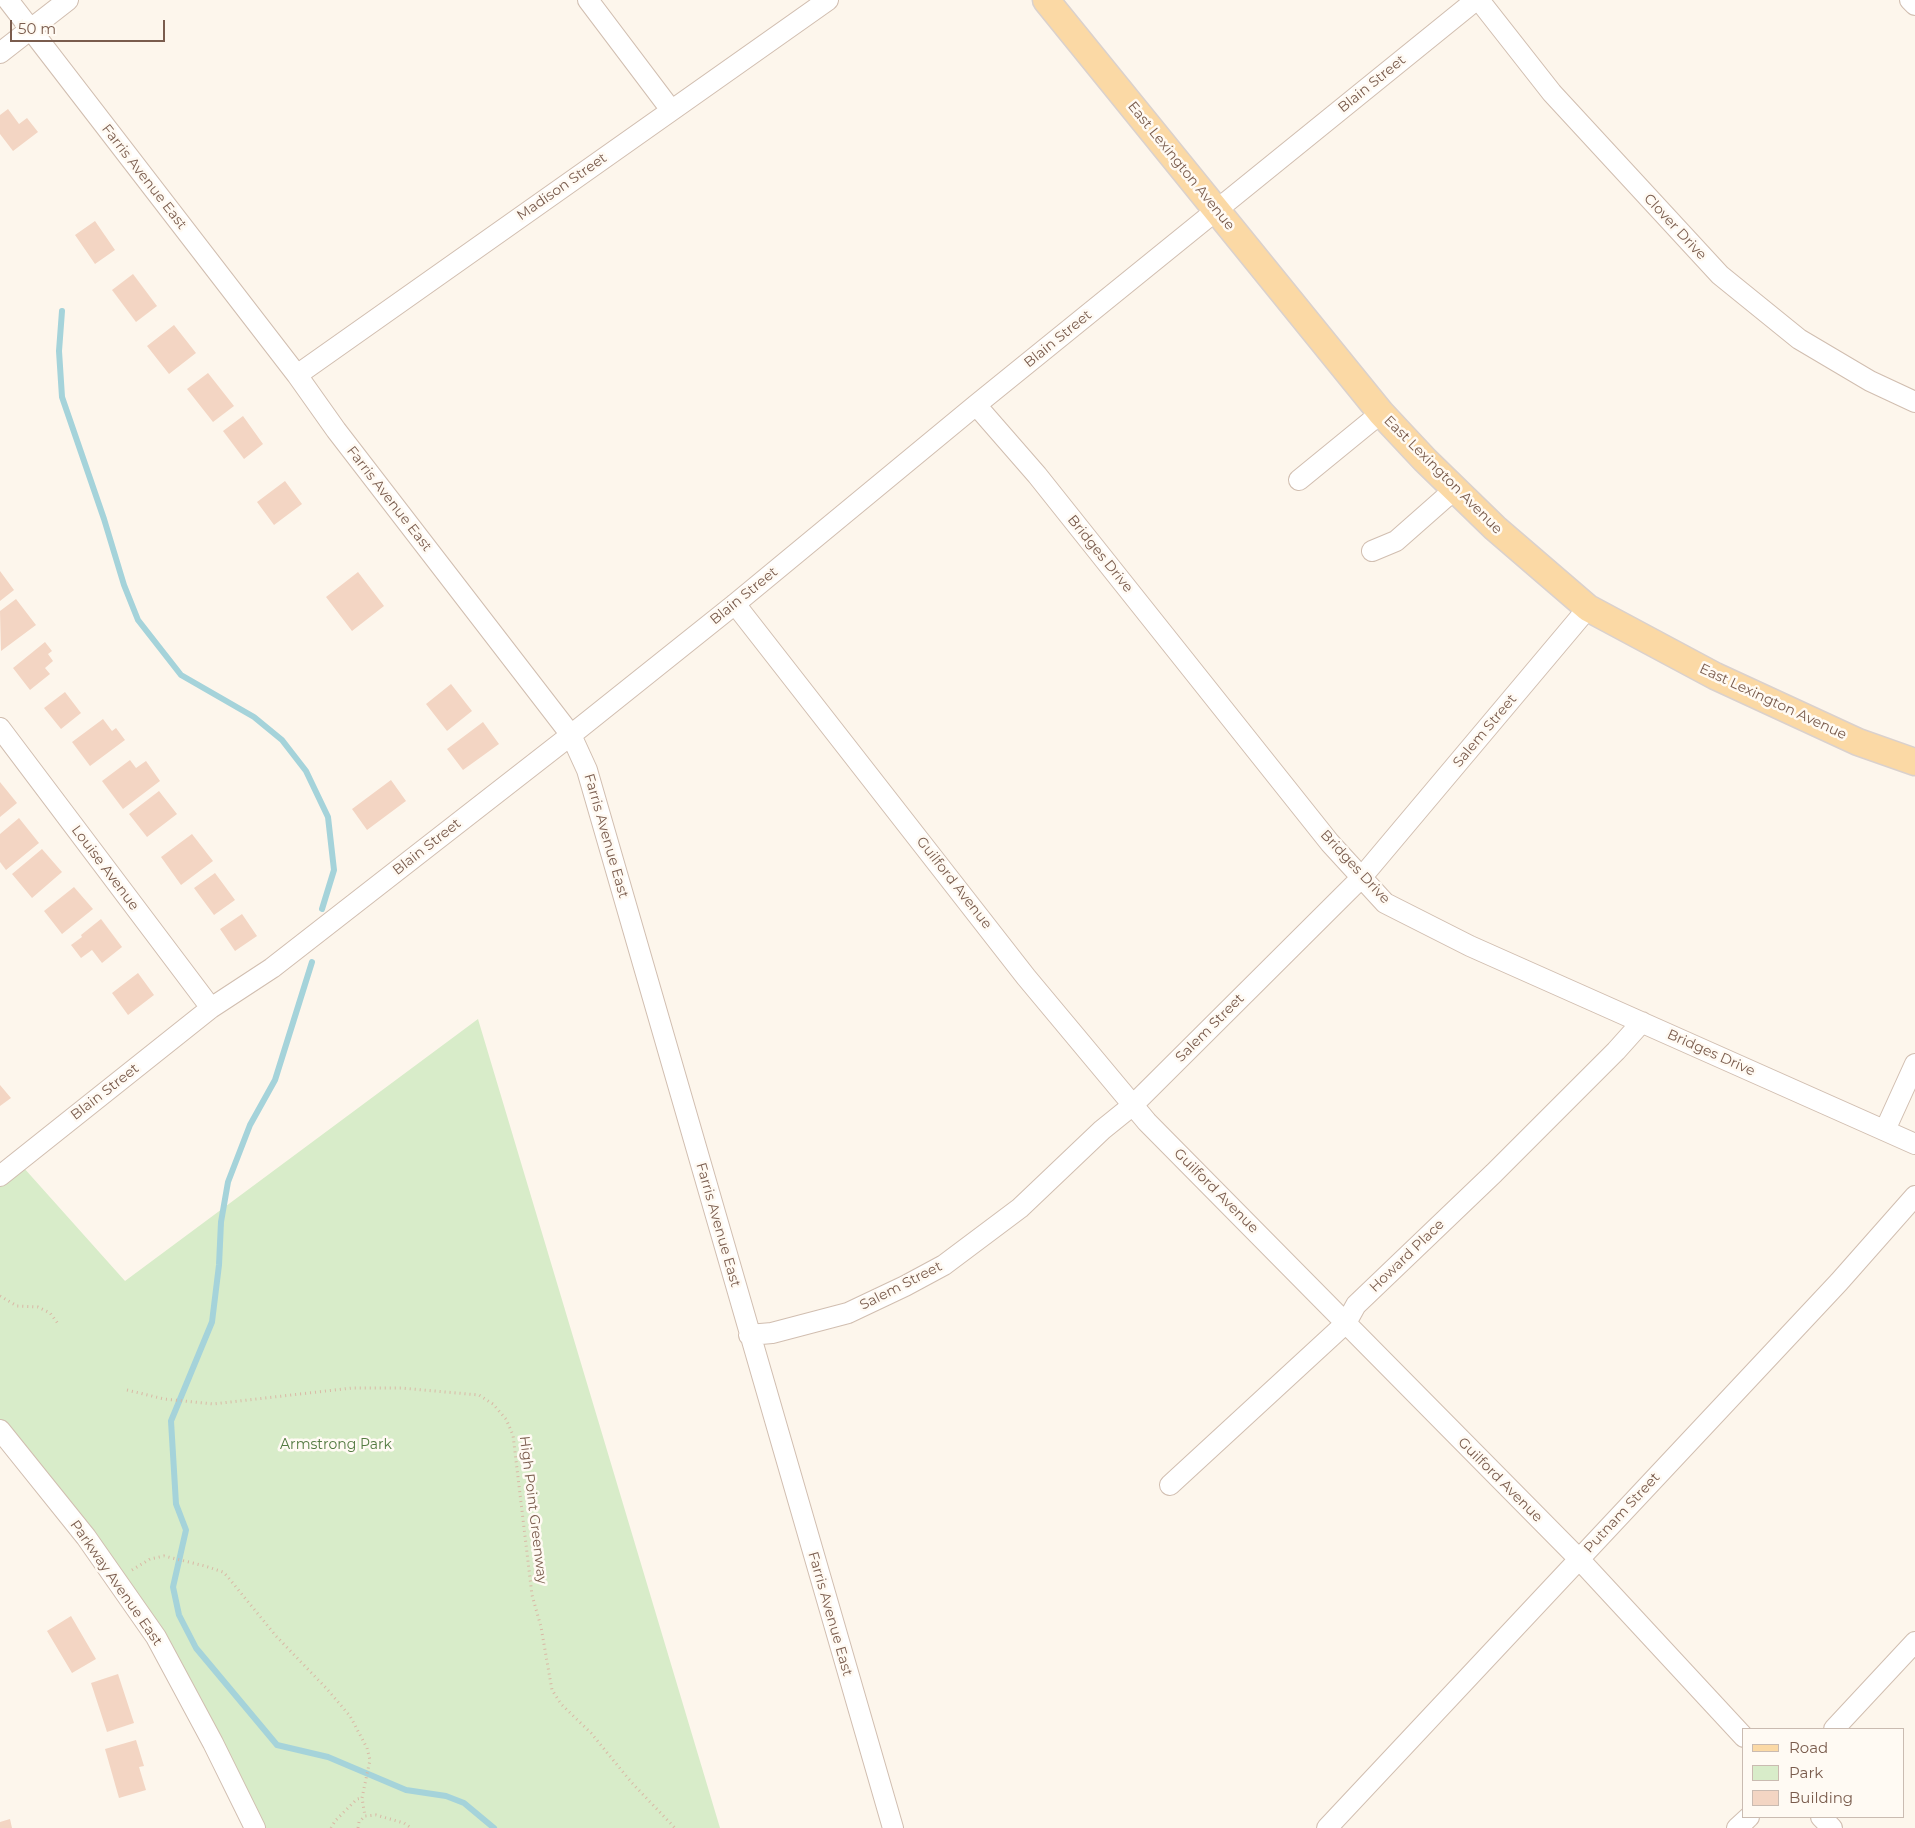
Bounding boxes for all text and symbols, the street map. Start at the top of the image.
scale bar [12,10,168,42]
text: 50 m [18,19,56,38]
street label: Blain Street [1335,52,1409,116]
street label: East Lexington Avenue [1124,98,1238,234]
street label: Farris Avenue East [98,121,190,233]
street label: Madison Street [514,150,610,224]
street label: Clover Drive [1640,191,1710,263]
street label: Blain Street [1021,307,1095,371]
street label: East Lexington Avenue [1380,412,1506,538]
street label: Farris Avenue East [343,443,435,555]
street label: Bridges Drive [1064,512,1136,596]
street label: Blain Street [707,564,781,628]
street label: East Lexington Avenue [1697,660,1849,744]
street label: Salem Street [1450,691,1520,771]
street label: Farris Avenue East [580,772,632,900]
street label: Blain Street [390,815,464,879]
street label: Louise Avenue [68,822,142,914]
street label: Bridges Drive [1317,827,1393,907]
street label: Guilford Avenue [913,833,995,933]
street label: Salem Street [1172,990,1248,1066]
street label: Bridges Drive [1664,1026,1758,1080]
street label: Blain Street [68,1060,142,1124]
street label: Guilford Avenue [1170,1145,1262,1237]
street label: Farris Avenue East [692,1161,744,1289]
street label: Howard Place [1366,1216,1448,1296]
street label: Salem Street [857,1258,945,1314]
street label: Guilford Avenue [1454,1434,1546,1526]
street label: High Point Greenway [516,1435,550,1585]
park label: Armstrong Park [280,1437,392,1453]
street label: Putnam Street [1580,1469,1664,1557]
street label: Parkway Avenue East [66,1517,166,1649]
street label: Farris Avenue East [804,1550,856,1678]
legend [1742,1728,1905,1818]
text: Road [1789,1738,1828,1757]
text: Park [1789,1763,1823,1782]
text: Building [1789,1788,1853,1807]

